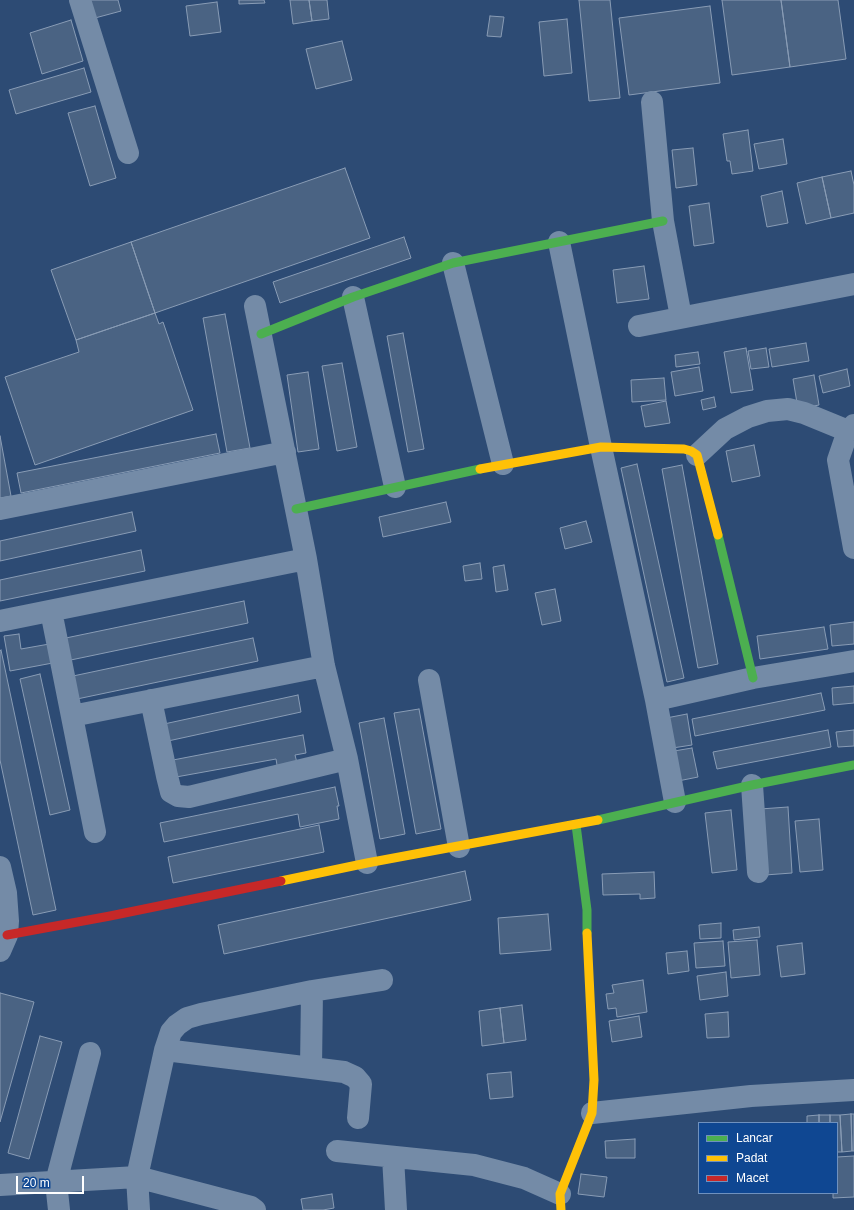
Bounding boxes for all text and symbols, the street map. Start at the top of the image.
legend [698,1122,838,1194]
text: Lancar [736,1131,773,1145]
text: Padat [736,1151,767,1165]
scale bar [18,1168,86,1194]
text: Macet [736,1171,769,1185]
text: 20 m [23,1176,50,1190]

